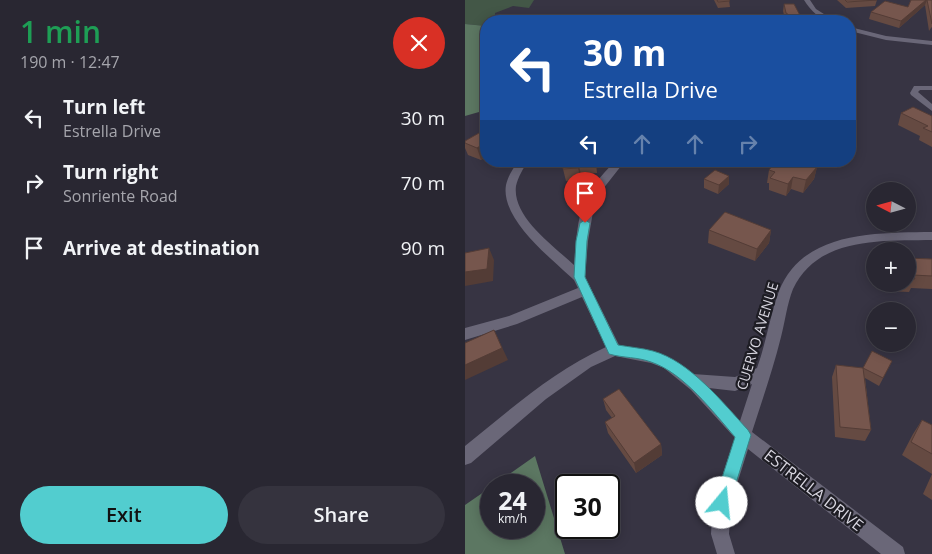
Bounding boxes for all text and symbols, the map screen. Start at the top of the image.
text: 1 min [20,11,101,52]
button: close [393,17,445,69]
text: 30 m [583,29,666,76]
icon: left [500,35,565,100]
text: 190 m · 12:47 [20,51,120,73]
text: Estrella Drive [583,74,718,104]
text: Turn left [63,94,145,120]
icon: left [20,104,48,132]
text: 30 m [401,105,445,131]
text: Estrella Drive [63,120,161,142]
icon: left [575,130,603,158]
icon: ahead [628,130,656,158]
icon: ahead [681,130,709,158]
icon: right [734,130,762,158]
text: Turn right [63,159,158,185]
icon: right [20,169,48,197]
text: 70 m [401,170,445,196]
pin [564,172,606,223]
icon: arrive [571,179,599,207]
north arrow [866,182,916,232]
map controls [866,182,916,352]
text: Sonriente Road [63,185,178,207]
icon: arrive [20,234,48,262]
text: Arrive at destination [63,235,260,261]
text: 90 m [401,235,445,261]
button: + [866,242,916,292]
street label: CUERVO AVENUE [732,280,782,392]
button: − [866,302,916,352]
street label: ESTRELLA DRIVE [760,444,868,536]
speed limit sign: 30 [555,474,620,539]
position arrow [695,476,747,528]
text: 24 [498,483,527,517]
button: Exit [20,486,228,544]
button: Share [238,486,445,544]
text: km/h [498,510,527,527]

